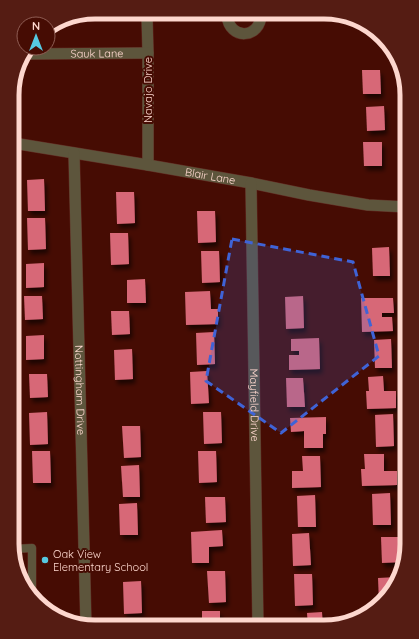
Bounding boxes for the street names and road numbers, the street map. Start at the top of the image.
street label: Sauk Lane [70,46,124,61]
street label: Navajo Drive [141,57,155,123]
street label: Blair Lane [184,165,237,187]
street label: Nottingham Drive [72,345,88,435]
street label: Mayfield Drive [247,368,262,442]

